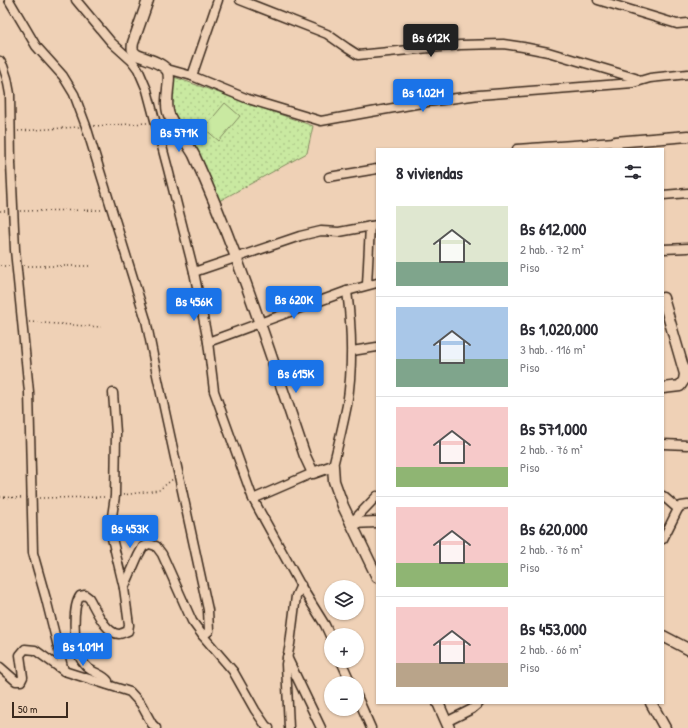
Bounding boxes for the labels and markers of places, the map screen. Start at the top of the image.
pin: Bs 612K [394,24,468,58]
pin: Bs 1.02M [382,79,464,113]
pin: Bs 571K [142,119,216,153]
pin: Bs 620K [257,286,331,320]
pin: Bs 456K [157,288,231,322]
pin: Bs 615K [259,360,333,394]
pin: Bs 453K [93,515,167,549]
pin: Bs 1.01M [42,633,124,667]

